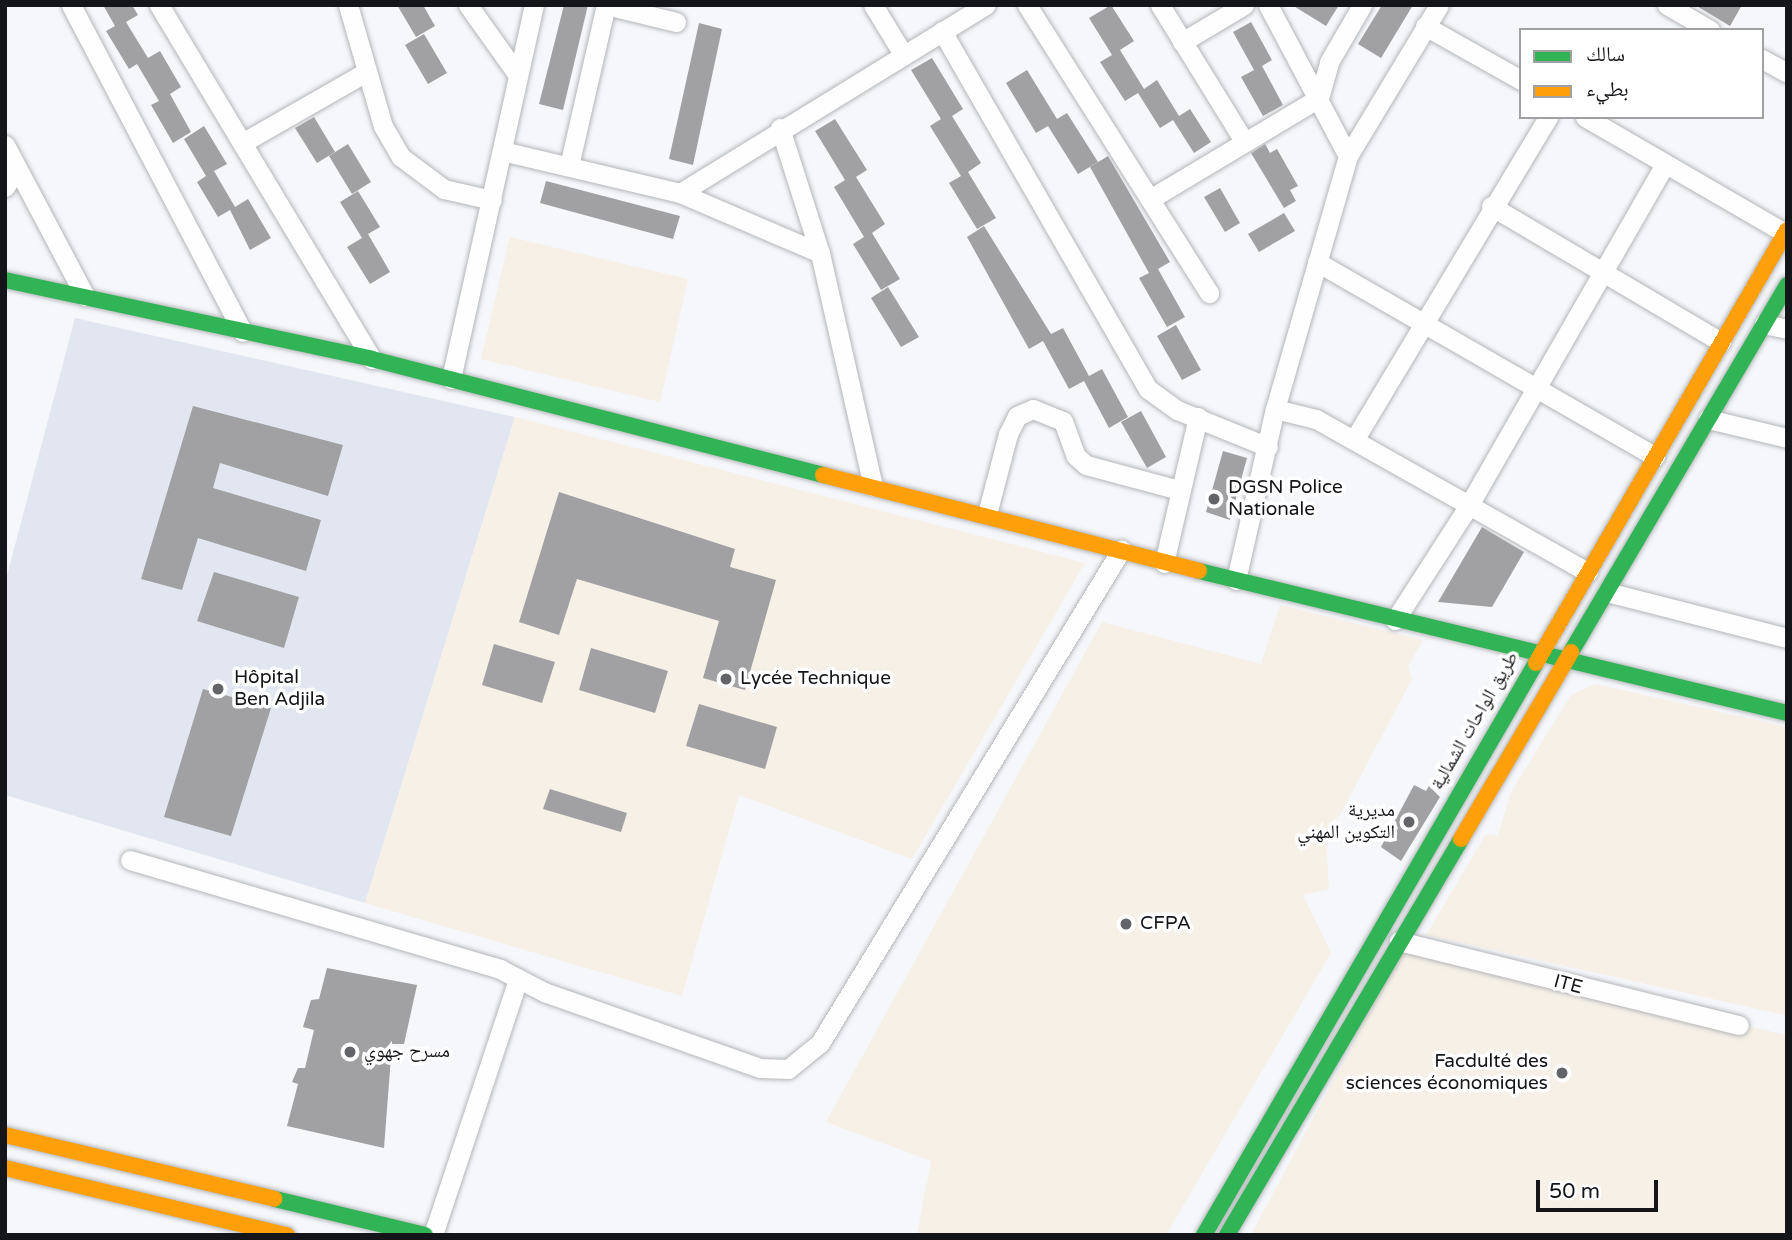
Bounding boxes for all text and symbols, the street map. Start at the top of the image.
legend [1519,28,1764,119]
text: سالك [1586,42,1625,67]
text: بطيء [1586,77,1629,102]
place label: DGSN Police Nationale [1228,477,1343,521]
marker: DGSN Police Nationale [1206,491,1222,507]
street label: طريق الواحات الشمالية [1426,648,1524,794]
place label: Hôpital Ben Adjila [234,667,325,711]
place label: Lycée Technique [740,668,891,690]
marker: Lycée Technique [718,671,734,687]
marker: Hôpital Ben Adjila [208,679,228,699]
place label: مديرية التكوين المهني [1297,800,1395,844]
marker: مديرية التكوين المهني [1401,814,1417,830]
place label: CFPA [1140,913,1191,935]
marker: CFPA [1118,916,1134,932]
street label: ITE [1551,970,1585,1000]
place label: مسرح جهوي [364,1041,450,1063]
marker: مسرح جهوي [342,1044,358,1060]
place label: Facdulté des sciences économiques [1346,1051,1548,1095]
marker: Facdulté des sciences économiques [1554,1065,1570,1081]
scale bar [1540,1166,1662,1210]
text: 50 m [1549,1179,1600,1204]

